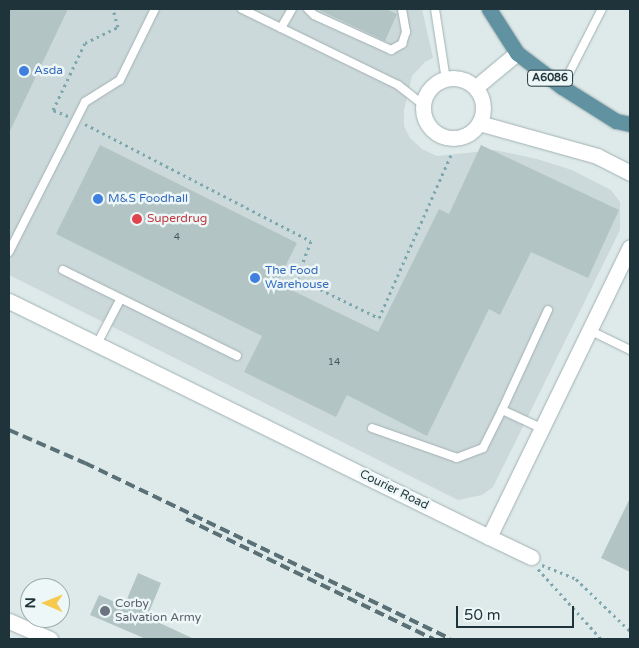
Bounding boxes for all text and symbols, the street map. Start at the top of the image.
place label: Asda [34,64,63,78]
marker: Asda [18,65,30,77]
road number: A6086 [526,70,574,86]
place label: M&S Foodhall [108,192,188,206]
marker: M&S Foodhall [92,193,104,205]
place label: Superdrug [147,212,207,226]
marker: Superdrug [131,213,143,225]
house number: 4 [174,232,180,244]
place label: The Food Warehouse [265,264,329,292]
marker: The Food Warehouse [249,272,261,284]
house number: 14 [328,357,340,369]
street label: Courier Road [357,467,431,513]
north arrow [20,578,70,628]
scale bar [459,596,576,628]
text: N [22,597,39,609]
place label: Corby Salvation Army [115,597,201,625]
marker: Corby Salvation Army [99,605,111,617]
text: 50 m [464,606,501,624]

